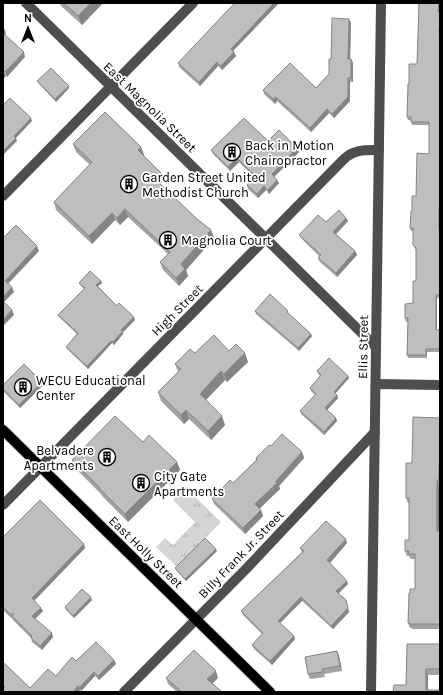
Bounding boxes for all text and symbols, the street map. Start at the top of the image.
north arrow [8,8,48,48]
text: N [24,12,32,25]
street label: East Magnolia Street [100,59,200,155]
place label: Back in Motion Chairopractor [245,138,334,168]
building icon: Back in Motion Chairopractor [222,142,242,162]
place label: Garden Street United Methodist Church [142,170,266,200]
building icon: Garden Street United Methodist Church [119,174,139,194]
building icon: Magnolia Court [158,230,178,250]
place label: Magnolia Court [181,233,272,248]
street label: High Street [148,281,206,339]
street label: Ellis Street [355,315,371,379]
place label: WECU Educational Center [36,373,146,403]
building icon: WECU Educational Center [13,377,33,397]
place label: Belvadere Apartments [24,443,94,473]
building icon: Belvadere Apartments [97,447,117,467]
place label: City Gate Apartments [154,469,224,499]
building icon: City Gate Apartments [131,473,151,493]
street label: Billy Frank Jr. Street [195,507,287,601]
street label: East Holly Street [106,513,186,591]

